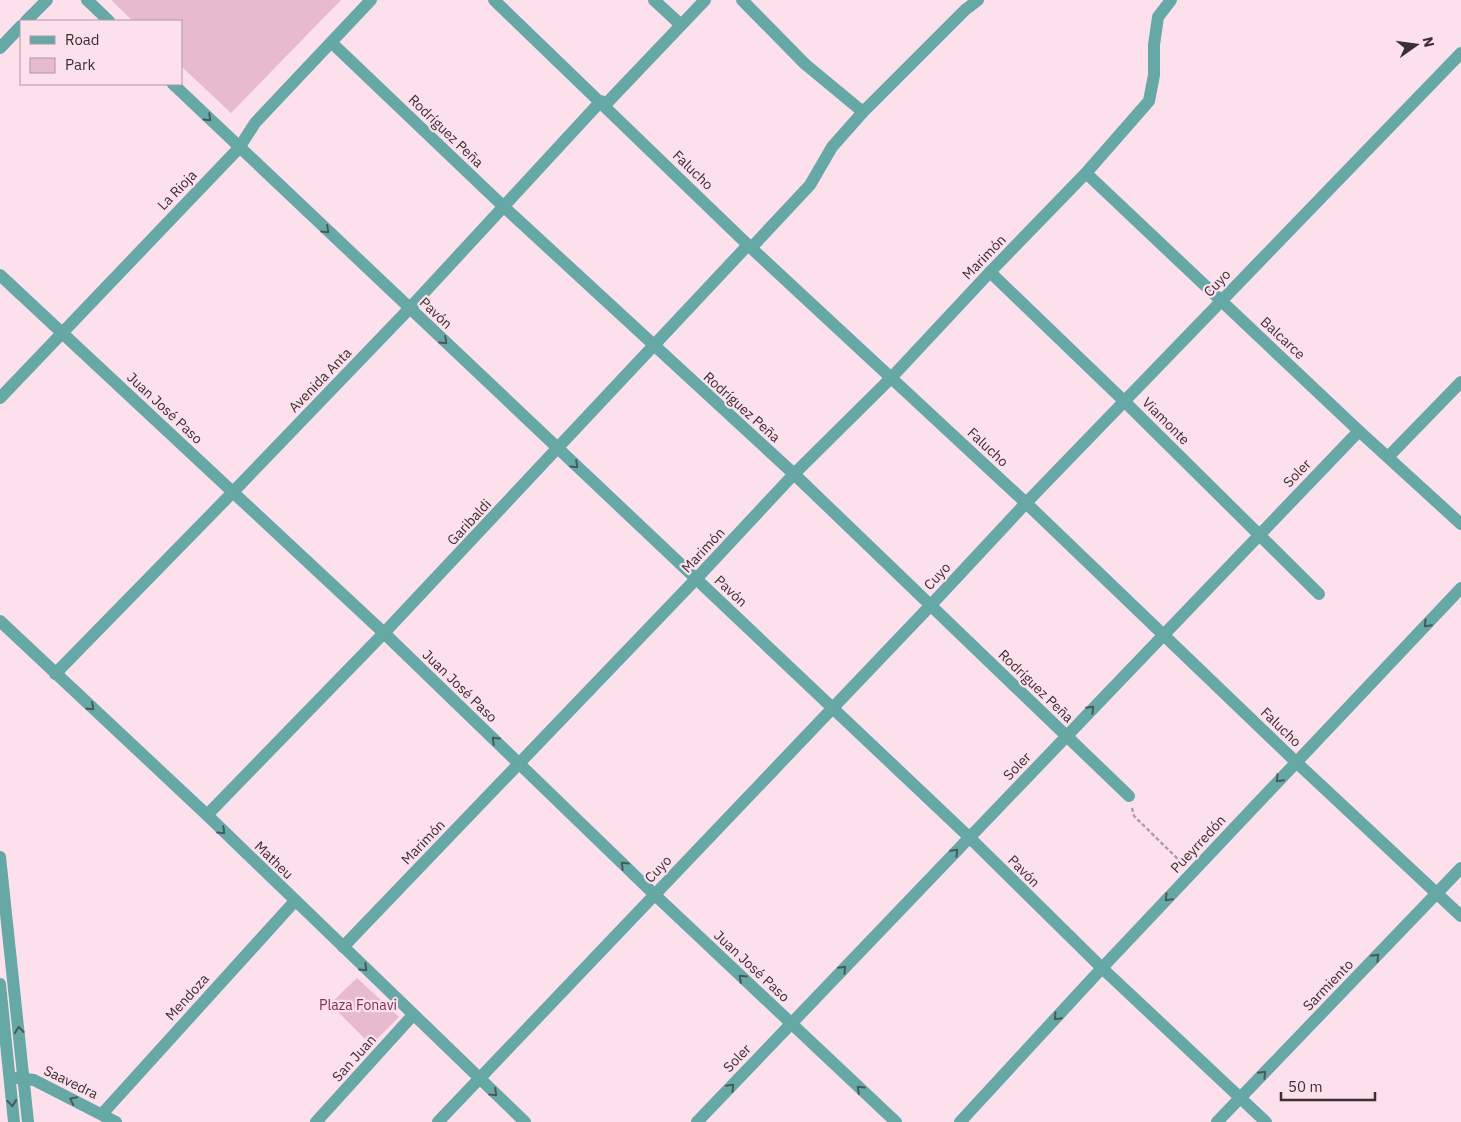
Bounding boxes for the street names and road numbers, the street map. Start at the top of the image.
street label: Rodríguez Peña [405,91,488,172]
street label: Falucho [669,146,717,194]
street label: La Rioja [153,166,201,214]
street label: Marimón [958,231,1010,283]
street label: Cuyo [1200,265,1234,301]
street label: Pavón [416,293,456,333]
street label: Balcarce [1257,313,1309,363]
street label: Avenida Anta [285,344,356,416]
street label: Juan José Paso [123,368,207,448]
street label: Rodríguez Peña [700,368,785,447]
street label: Viamonte [1138,393,1194,449]
street label: Falucho [964,424,1012,471]
street label: Soler [1279,455,1315,491]
street label: Garibaldi [443,495,495,549]
street label: Marimón [677,524,729,576]
street label: Cuyo [920,558,954,594]
street label: Pavón [711,571,751,611]
street label: Juan José Paso [419,646,501,726]
street label: Rodríguez Peña [995,646,1078,727]
street label: Falucho [1257,703,1305,751]
street label: Soler [999,748,1035,784]
street label: Pueyrredón [1167,811,1229,877]
street label: Marimón [397,816,449,868]
street label: Matheu [251,837,297,883]
street label: Cuyo [641,851,675,887]
street label: Pavón [1004,851,1044,891]
street label: Juan José Paso [710,926,794,1006]
street label: Sarmiento [1299,955,1357,1015]
street label: Mendoza [161,969,213,1024]
street label: San Juan [328,1031,380,1085]
street label: Soler [719,1040,755,1076]
street label: Saavedra [41,1061,102,1103]

